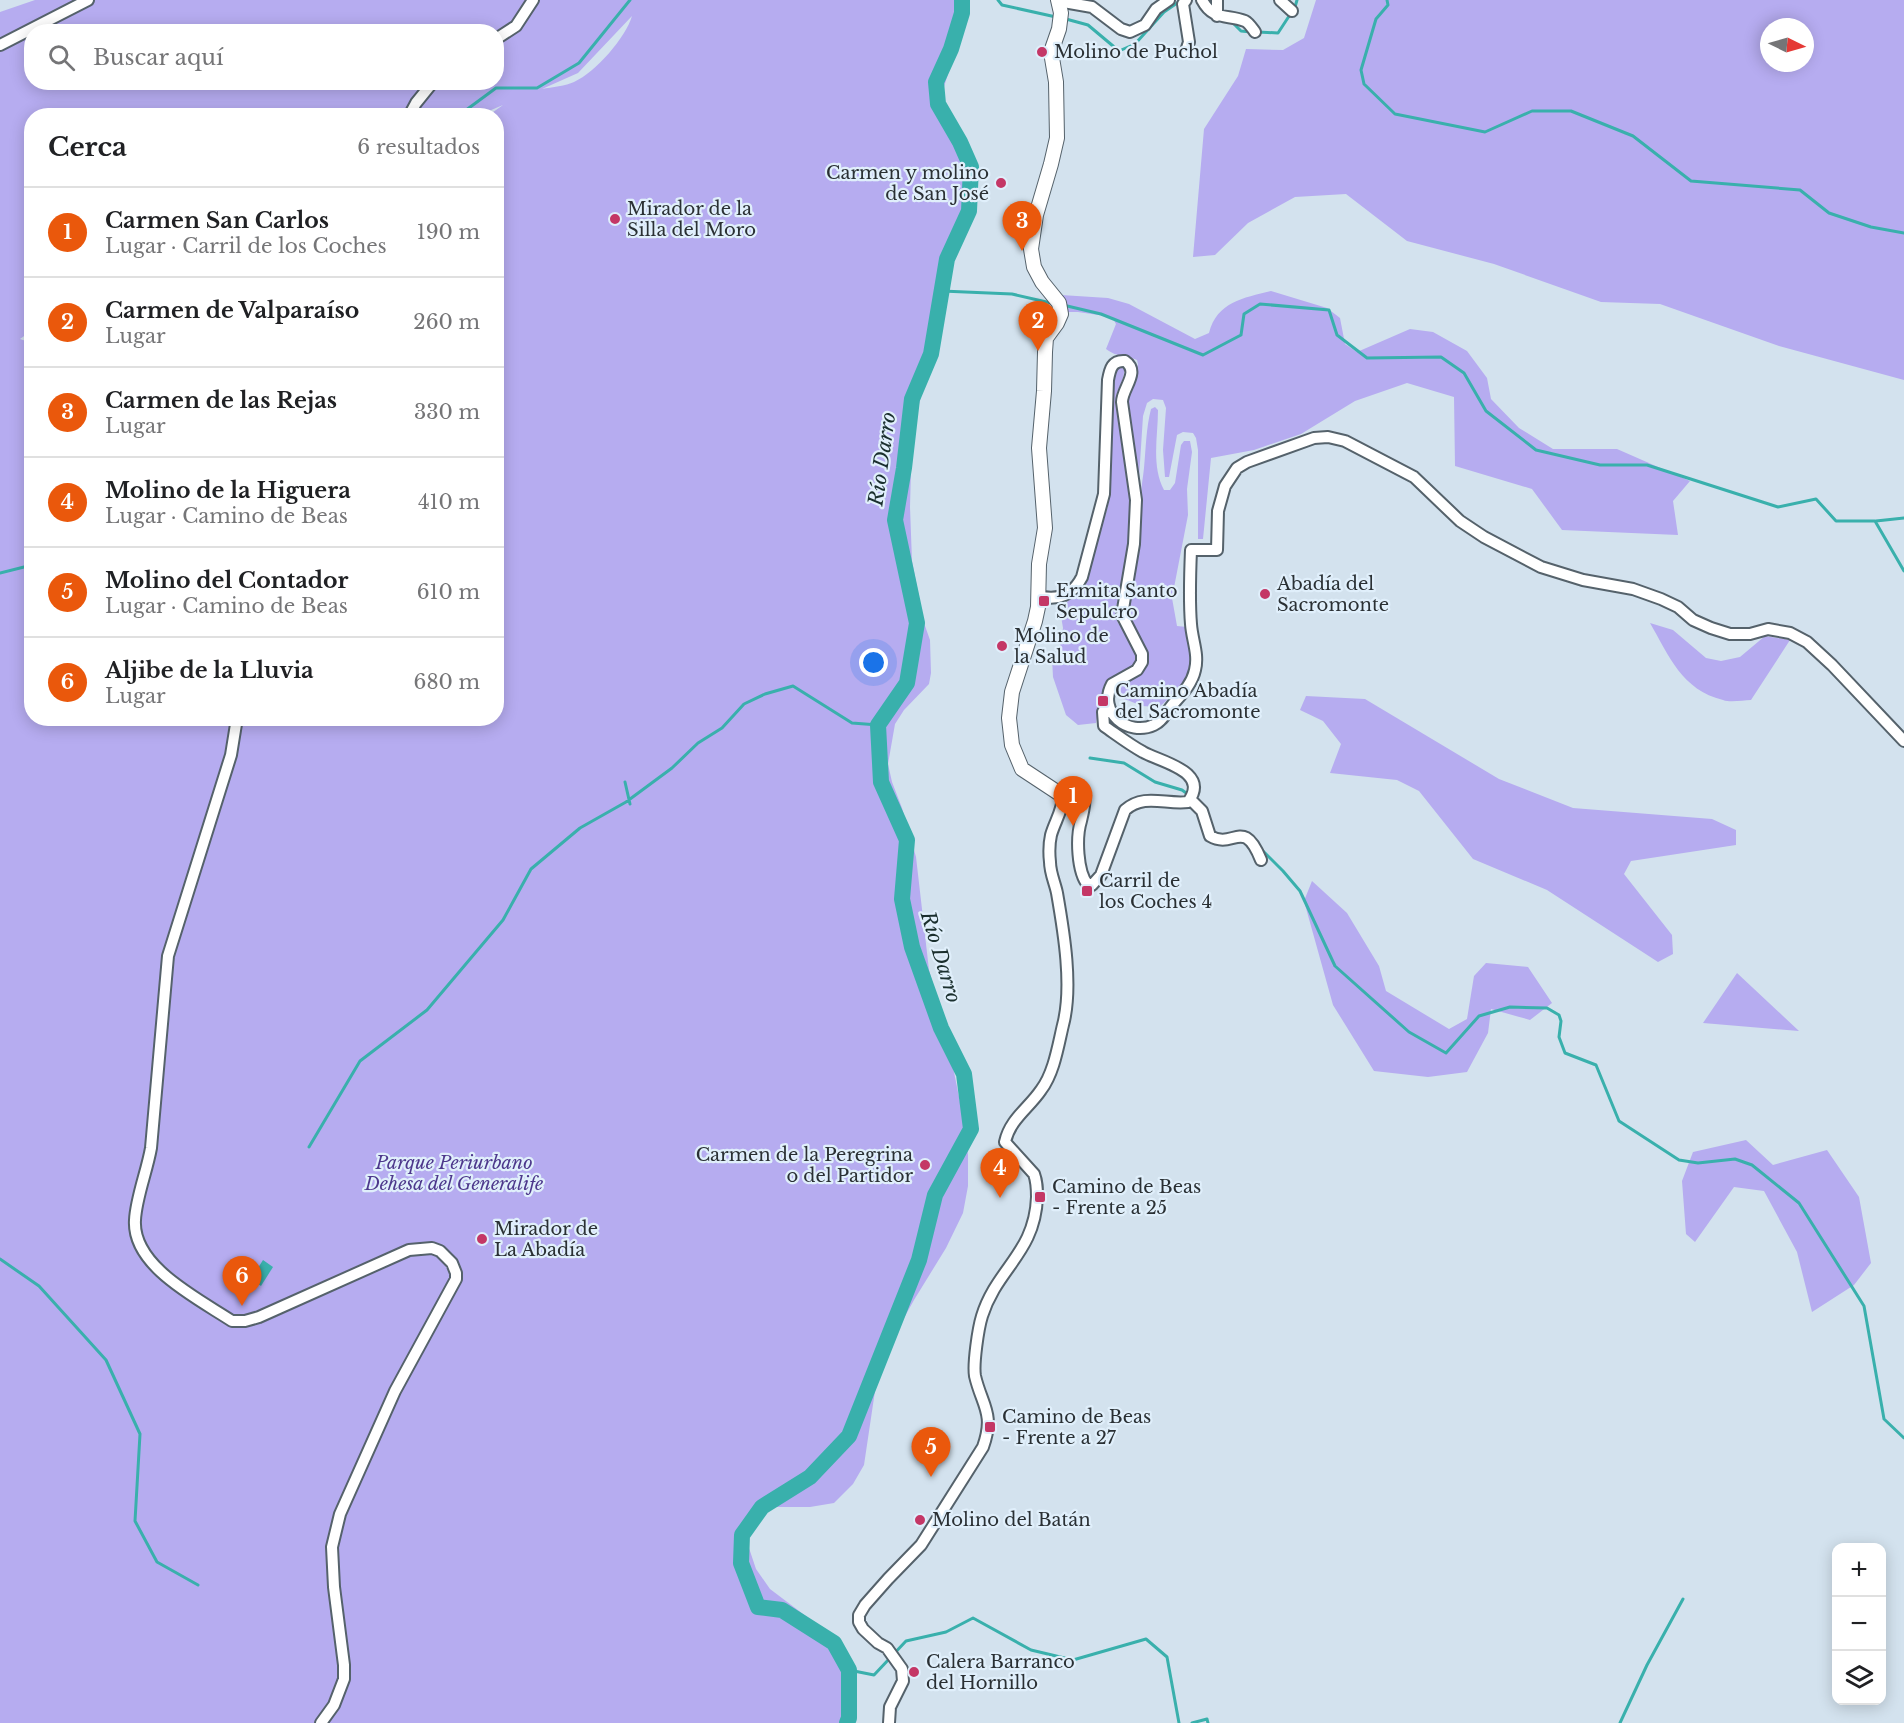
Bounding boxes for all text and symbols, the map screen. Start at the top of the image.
north arrow [1760,18,1814,72]
search box [24,24,504,90]
icon: search [45,41,78,74]
place label: Molino de Puchol [1054,41,1218,63]
text: Buscar aquí [93,44,224,71]
marker: Molino de Puchol [1035,45,1049,59]
text: Cerca [48,131,127,163]
text: 6 resultados [357,135,480,159]
place label: Carmen y molino de San José [826,162,989,205]
marker: Carmen y molino de San José [994,176,1008,190]
place label: Mirador de la Silla del Moro [627,198,756,241]
pin: 3 [1002,202,1042,251]
text: Carmen San Carlos [105,207,329,234]
marker: Mirador de la Silla del Moro [608,212,622,226]
text: 1 [63,220,72,244]
text: 190 m [417,220,480,244]
text: Lugar · Carril de los Coches [105,234,387,258]
text: Carmen de Valparaíso [105,297,359,324]
pin: 2 [1018,302,1058,351]
text: 2 [61,310,74,334]
text: 260 m [413,310,480,334]
text: Lugar [105,324,166,348]
text: Carmen de las Rejas [105,387,337,414]
text: 3 [61,400,74,424]
text: 330 m [414,400,480,424]
water label: Río Darro [863,410,900,508]
text: Lugar [105,414,166,438]
text: Molino de la Higuera [105,477,351,504]
text: 4 [61,490,74,514]
text: 410 m [418,490,480,514]
text: Lugar · Camino de Beas [105,504,348,528]
text: Molino del Contador [105,567,349,594]
place label: Abadía del Sacromonte [1276,573,1389,616]
text: 5 [62,580,73,604]
text: 610 m [417,580,480,604]
place label: Ermita Santo Sepulcro [1056,580,1177,623]
marker: Abadía del Sacromonte [1258,587,1272,601]
text: Lugar · Camino de Beas [105,594,348,618]
marker: Ermita Santo Sepulcro [1037,594,1051,608]
place label: Molino de la Salud [1014,625,1109,668]
marker: Molino de la Salud [995,639,1009,653]
your location [859,648,888,677]
text: Aljibe de la Lluvia [105,657,314,684]
text: 6 [61,670,74,694]
text: 680 m [414,670,480,694]
place label: Camino Abadía del Sacromonte [1115,680,1260,723]
text: Lugar [105,684,166,708]
marker: Camino Abadía del Sacromonte [1096,694,1110,708]
pin: 1 [1054,776,1092,826]
place label: Carril de los Coches 4 [1099,870,1212,913]
marker: Carril de los Coches 4 [1080,884,1094,898]
water label: Río Darro [915,907,966,1006]
place label: Carmen de la Peregrina o del Partidor [696,1144,913,1187]
pin: 4 [980,1148,1020,1198]
park label: Parque Periurbano Dehesa del Generalife [364,1152,543,1195]
marker: Carmen de la Peregrina o del Partidor [918,1158,932,1172]
place label: Camino de Beas - Frente a 25 [1052,1176,1201,1219]
marker: Camino de Beas - Frente a 25 [1033,1190,1047,1204]
place label: Mirador de La Abadía [494,1218,598,1261]
marker: Mirador de La Abadía [475,1232,489,1246]
pin: 6 [222,1256,262,1306]
place label: Camino de Beas - Frente a 27 [1002,1406,1151,1449]
marker: Camino de Beas - Frente a 27 [983,1420,997,1434]
pin: 5 [912,1428,950,1477]
place label: Molino del Batán [932,1509,1091,1531]
marker: Molino del Batán [913,1513,927,1527]
map controls [1832,1543,1886,1705]
button: + [1832,1543,1886,1597]
button: − [1832,1597,1886,1651]
place label: Calera Barranco del Hornillo [926,1651,1075,1694]
button: layers [1832,1651,1886,1705]
marker: Calera Barranco del Hornillo [907,1665,921,1679]

